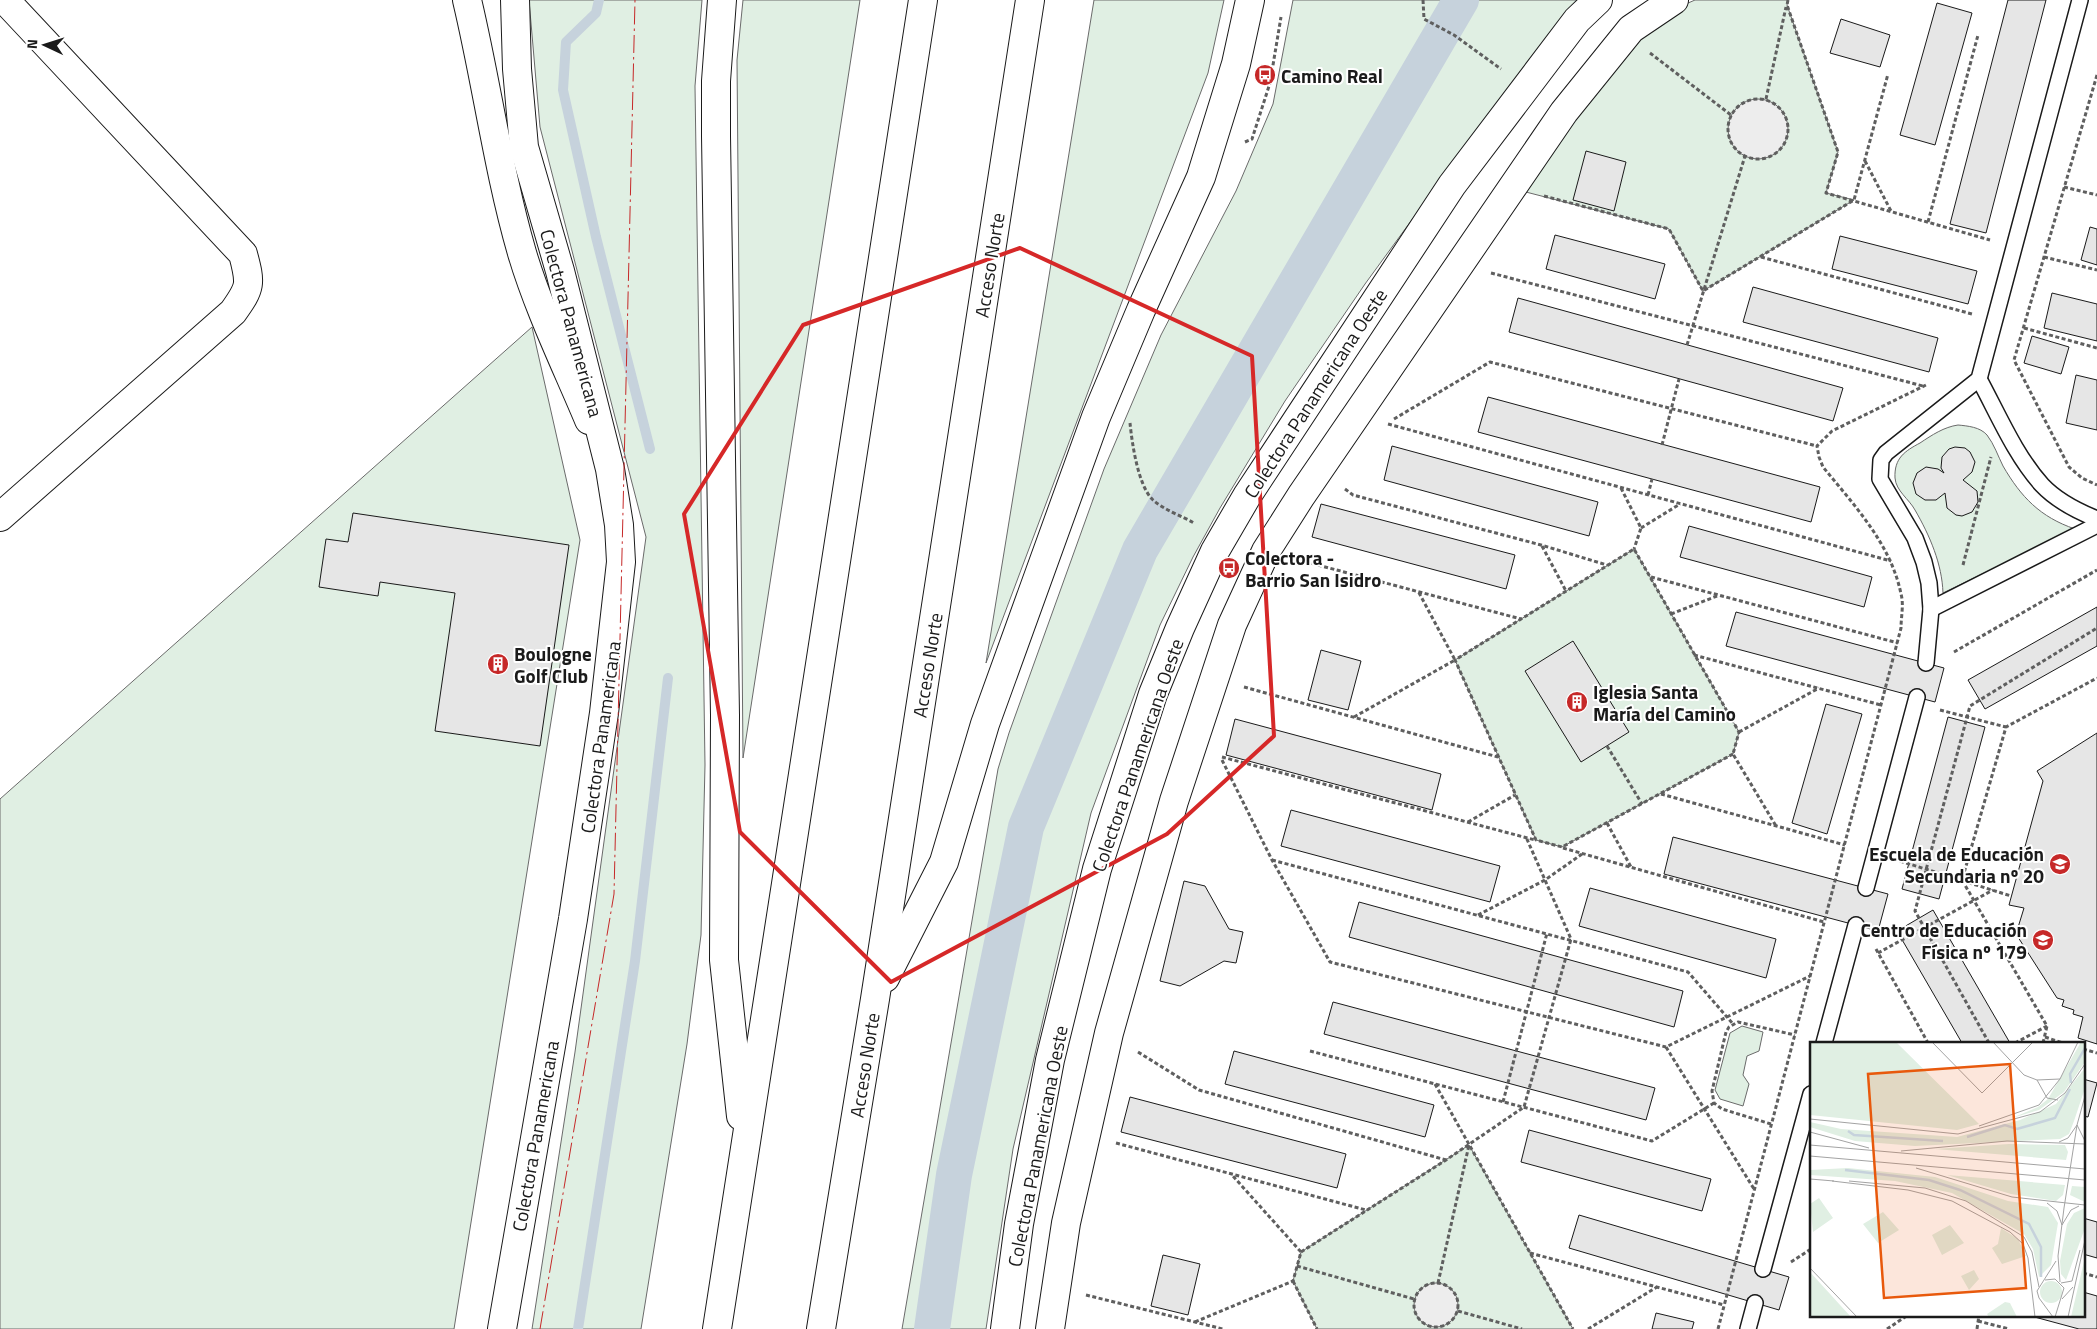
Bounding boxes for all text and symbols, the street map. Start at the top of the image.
north arrow [20,20,70,70]
text: N [21,38,42,50]
place label: Camino Real [1281,61,1383,90]
bus stop icon: Camino Real [1253,63,1277,87]
street label: Acceso Norte [966,210,1012,320]
street label: Colectora Panamericana [533,226,611,421]
street label: Colectora Panamericana Oeste [1236,282,1394,504]
place label: Colectora - Barrio San Isidro [1245,543,1381,594]
bus stop icon: Colectora - Barrio San Isidro [1217,556,1241,580]
street label: Acceso Norte [904,610,950,720]
street label: Colectora Panamericana Oeste [1083,634,1191,876]
place label: Boulogne Golf Club [514,639,592,690]
street label: Colectora Panamericana [572,639,628,835]
building icon: Boulogne Golf Club [486,652,510,676]
place label: Iglesia Santa María del Camino [1593,677,1736,728]
building icon: Iglesia Santa María del Camino [1565,690,1589,714]
place label: Escuela de Educación Secundaria nº 20 [1869,839,2044,890]
school or university icon: Escuela de Educación Secundaria nº 20 [2048,852,2072,876]
place label: Centro de Educación Física nº 179 [1861,915,2027,966]
school or university icon: Centro de Educación Física nº 179 [2031,928,2055,952]
street label: Acceso Norte [841,1010,887,1120]
street label: Colectora Panamericana Oeste [999,1023,1075,1269]
street label: Colectora Panamericana [504,1038,566,1234]
inset map [1810,1042,2084,1316]

